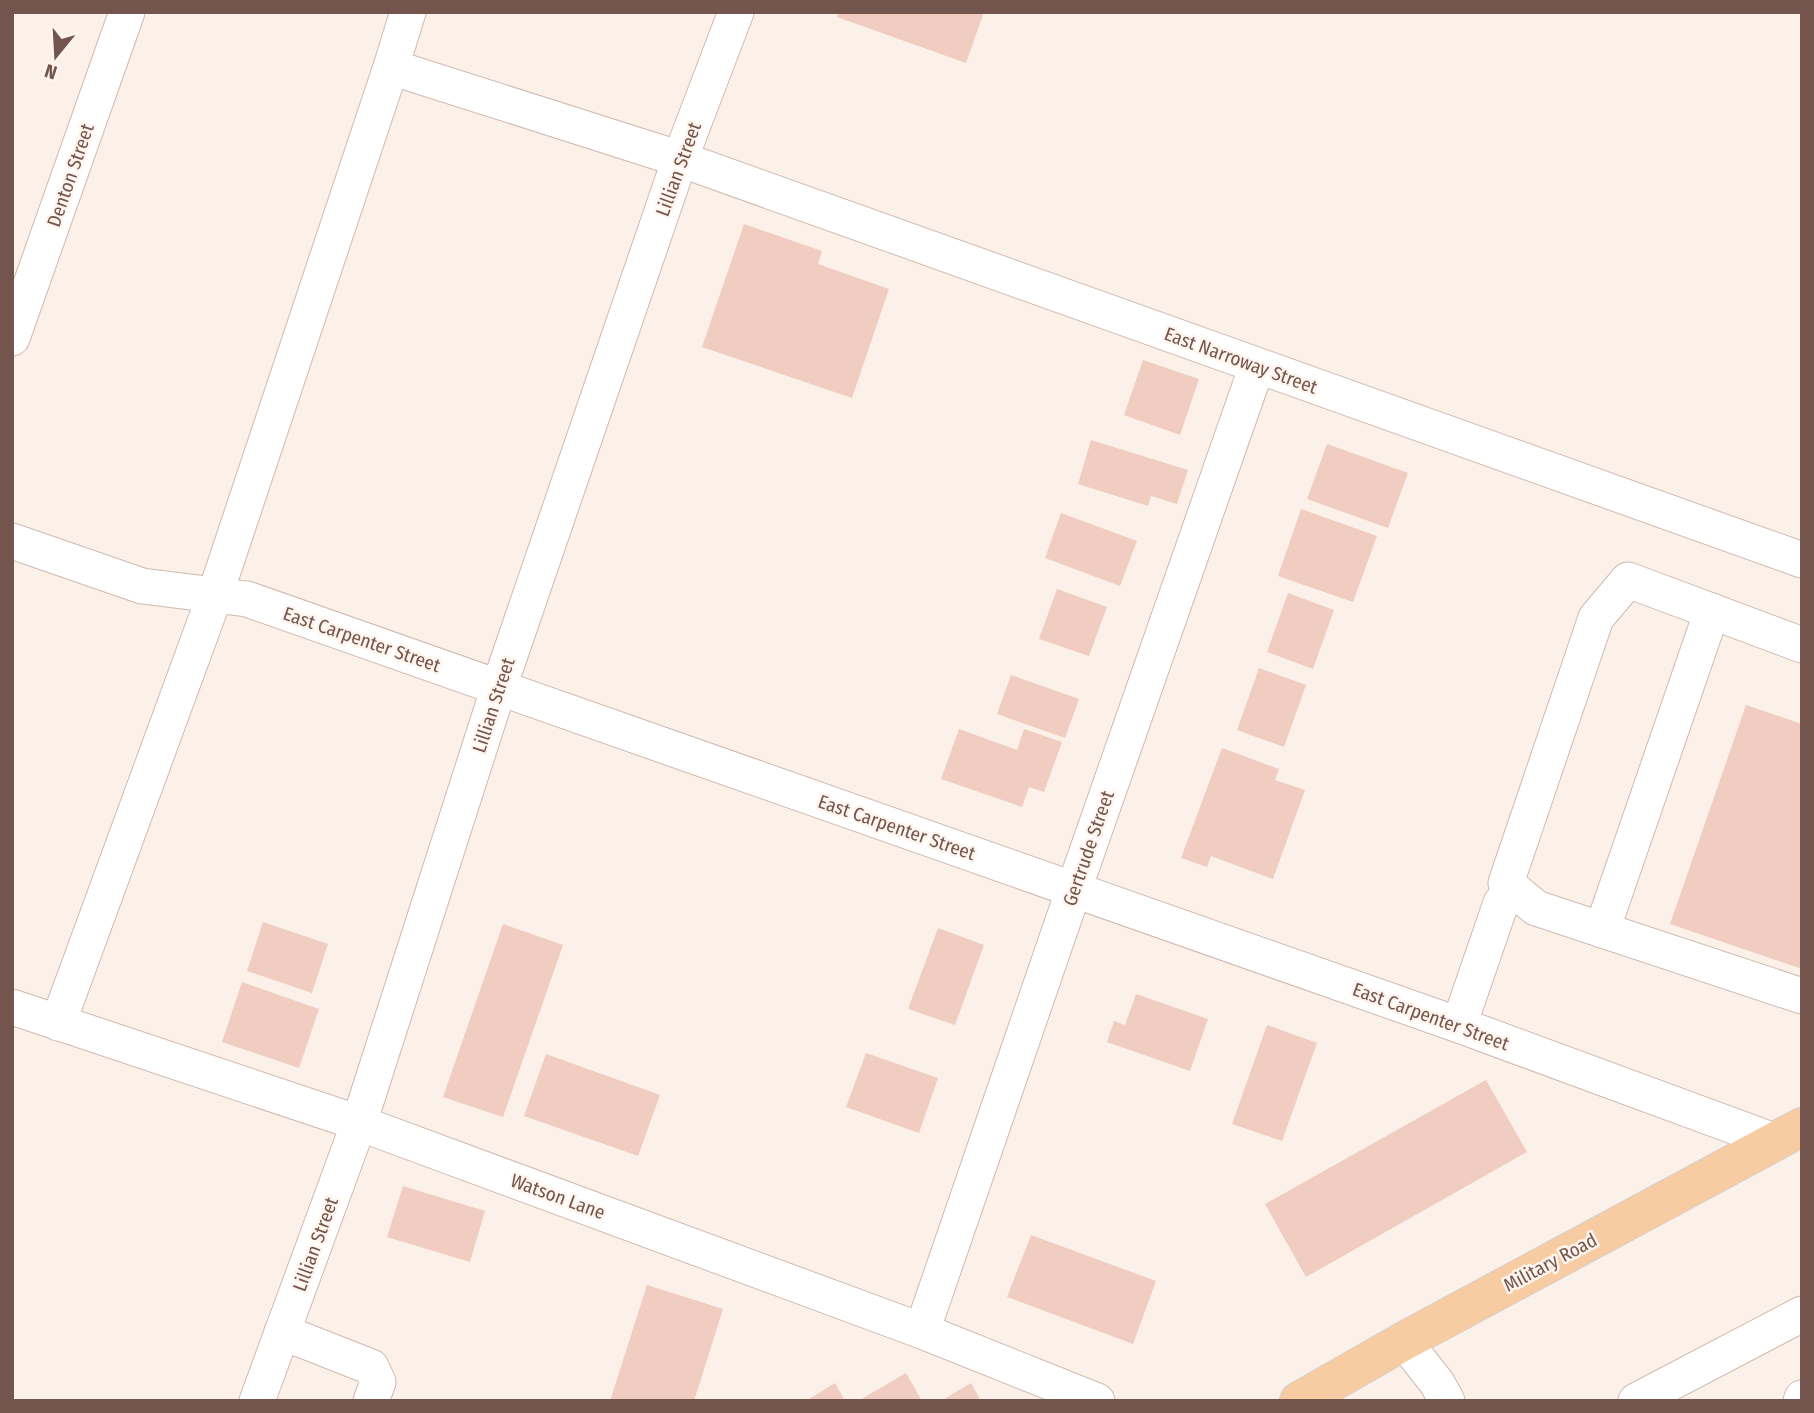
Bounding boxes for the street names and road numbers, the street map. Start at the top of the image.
street label: Lillian Street [651,118,706,219]
street label: Denton Street [42,120,99,230]
street label: East Narroway Street [1161,322,1321,399]
street label: East Carpenter Street [280,602,444,677]
street label: Lillian Street [467,654,520,756]
street label: Gertrude Street [1058,787,1119,909]
street label: East Carpenter Street [815,790,979,865]
street label: East Carpenter Street [1350,977,1513,1056]
street label: Watson Lane [507,1169,608,1224]
street label: Lillian Street [288,1193,343,1294]
street label: Military Road [1500,1228,1601,1297]

